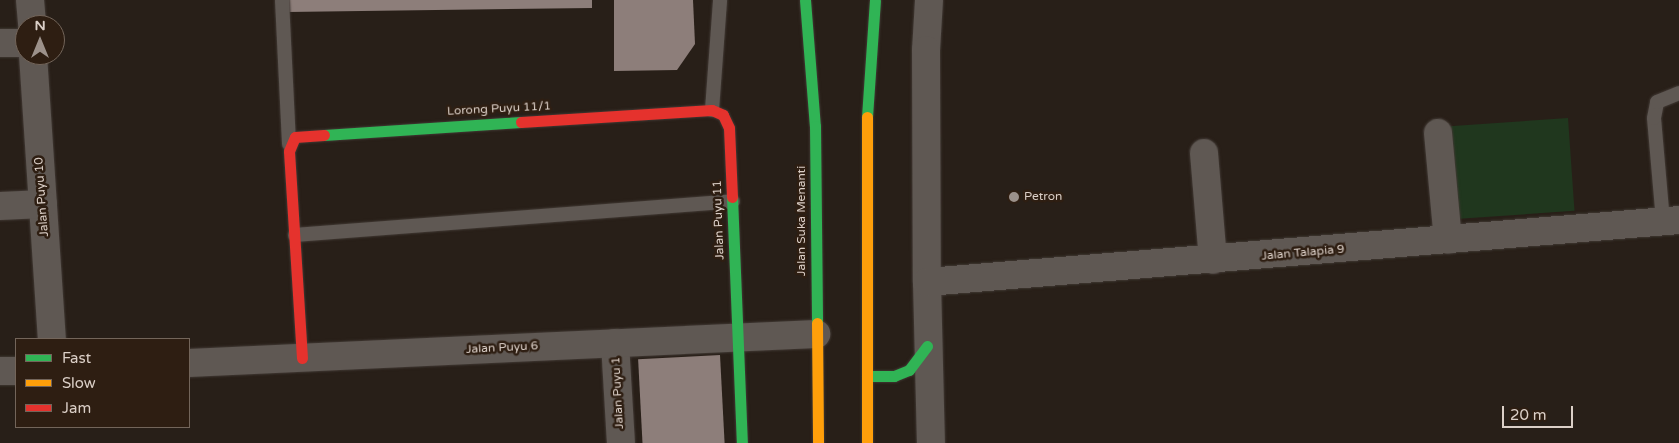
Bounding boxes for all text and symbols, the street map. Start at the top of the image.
north arrow [15,15,65,65]
text: N [34,17,46,34]
street label: Lorong Puyu 11/1 [447,99,551,119]
street label: Jalan Puyu 10 [32,157,52,237]
street label: Jalan Suka Menanti [795,166,809,276]
street label: Jalan Puyu 11 [710,180,728,260]
place label: Petron [1024,190,1062,204]
marker: Petron [1008,191,1020,203]
street label: Jalan Talapia 9 [1261,242,1345,264]
legend [15,338,190,428]
street label: Jalan Puyu 6 [466,339,538,357]
text: Fast [62,349,91,367]
street label: Jalan Puyu 1 [609,357,627,429]
text: Slow [62,374,96,392]
scale bar [1504,396,1575,428]
text: Jam [62,399,91,417]
text: 20 m [1510,406,1547,424]

